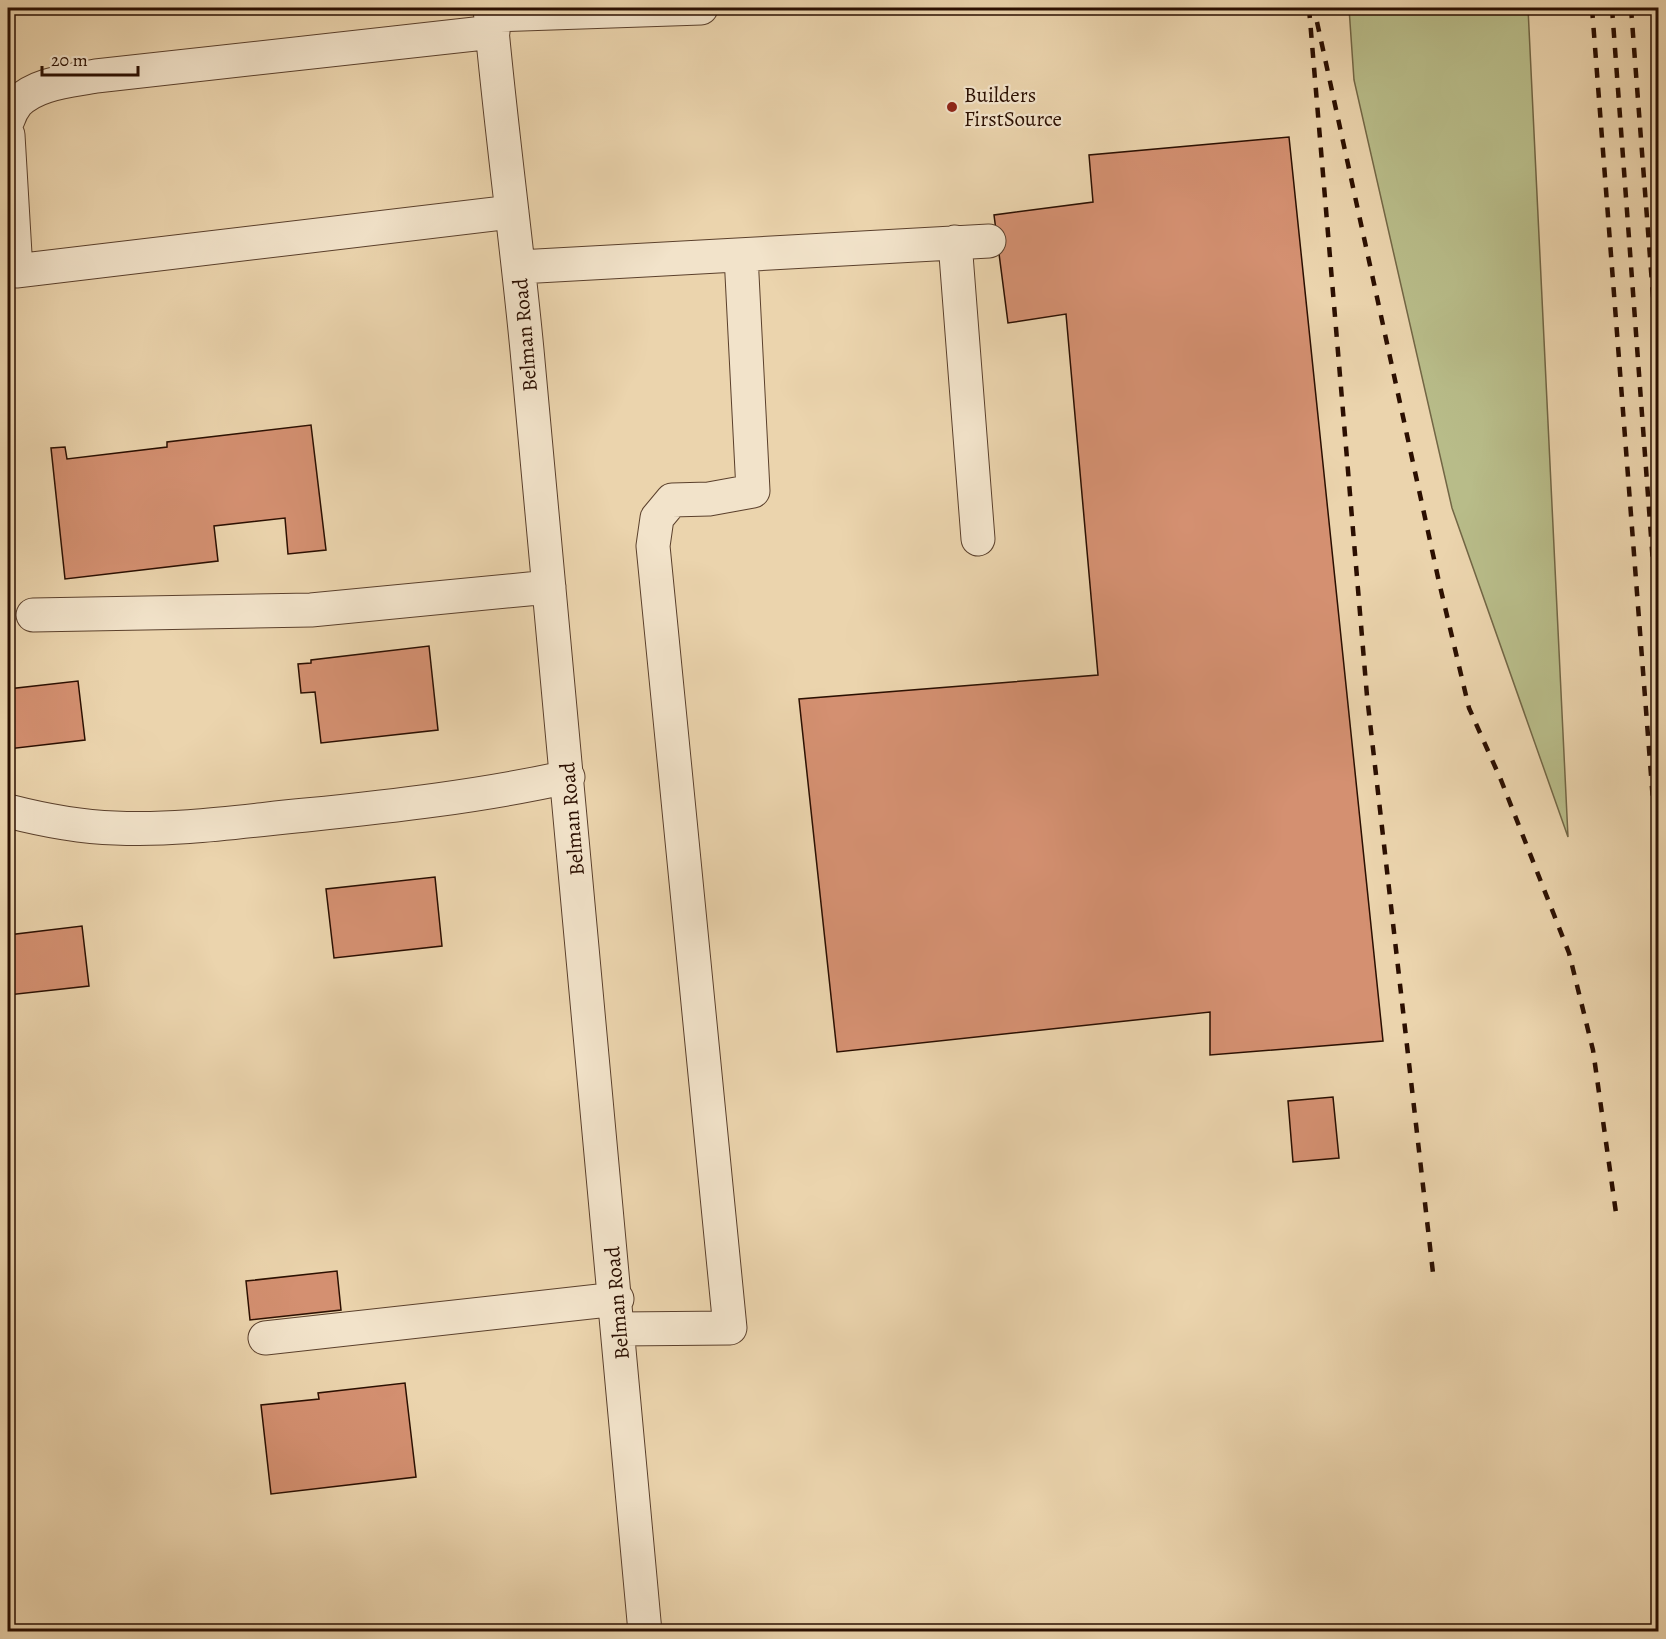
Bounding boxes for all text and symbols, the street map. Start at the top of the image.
scale bar [42,39,138,77]
text: 20 m [51,48,88,72]
place label: Builders FirstSource [964,81,1062,133]
marker: Builders FirstSource [945,100,959,114]
street label: Belman Road [506,277,544,393]
street label: Belman Road [553,761,591,877]
street label: Belman Road [598,1245,636,1361]

